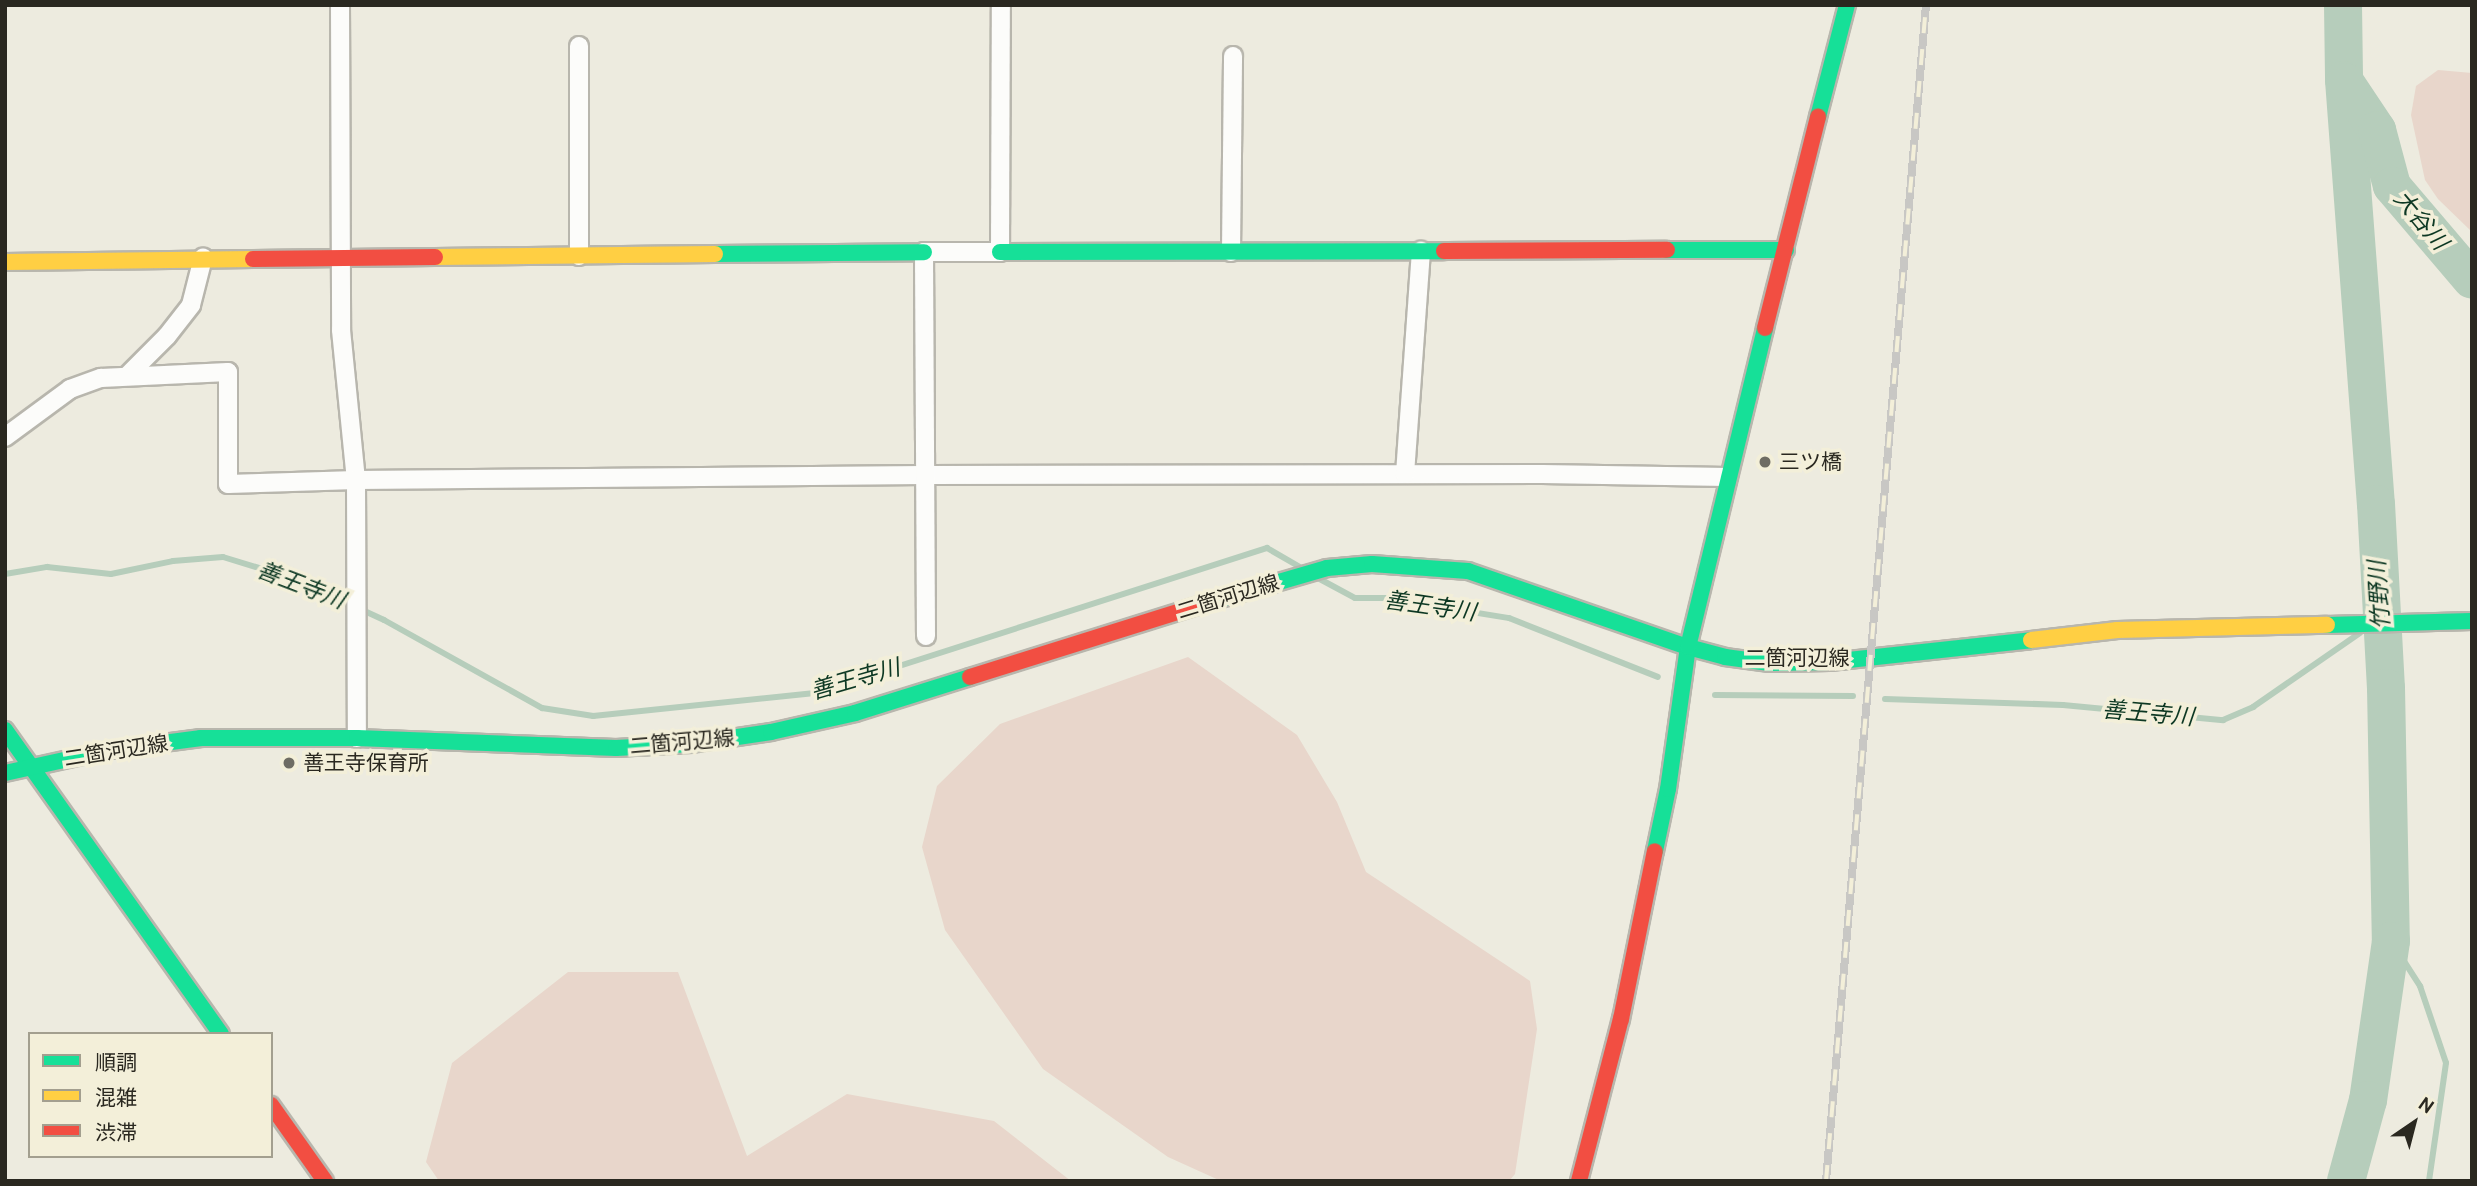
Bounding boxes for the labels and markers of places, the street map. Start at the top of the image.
place label: 三ツ橋 [1779,449,1842,475]
marker: 三ツ橋 [1757,454,1773,470]
place label: 善王寺保育所 [303,750,429,776]
marker: 善王寺保育所 [281,755,297,771]

